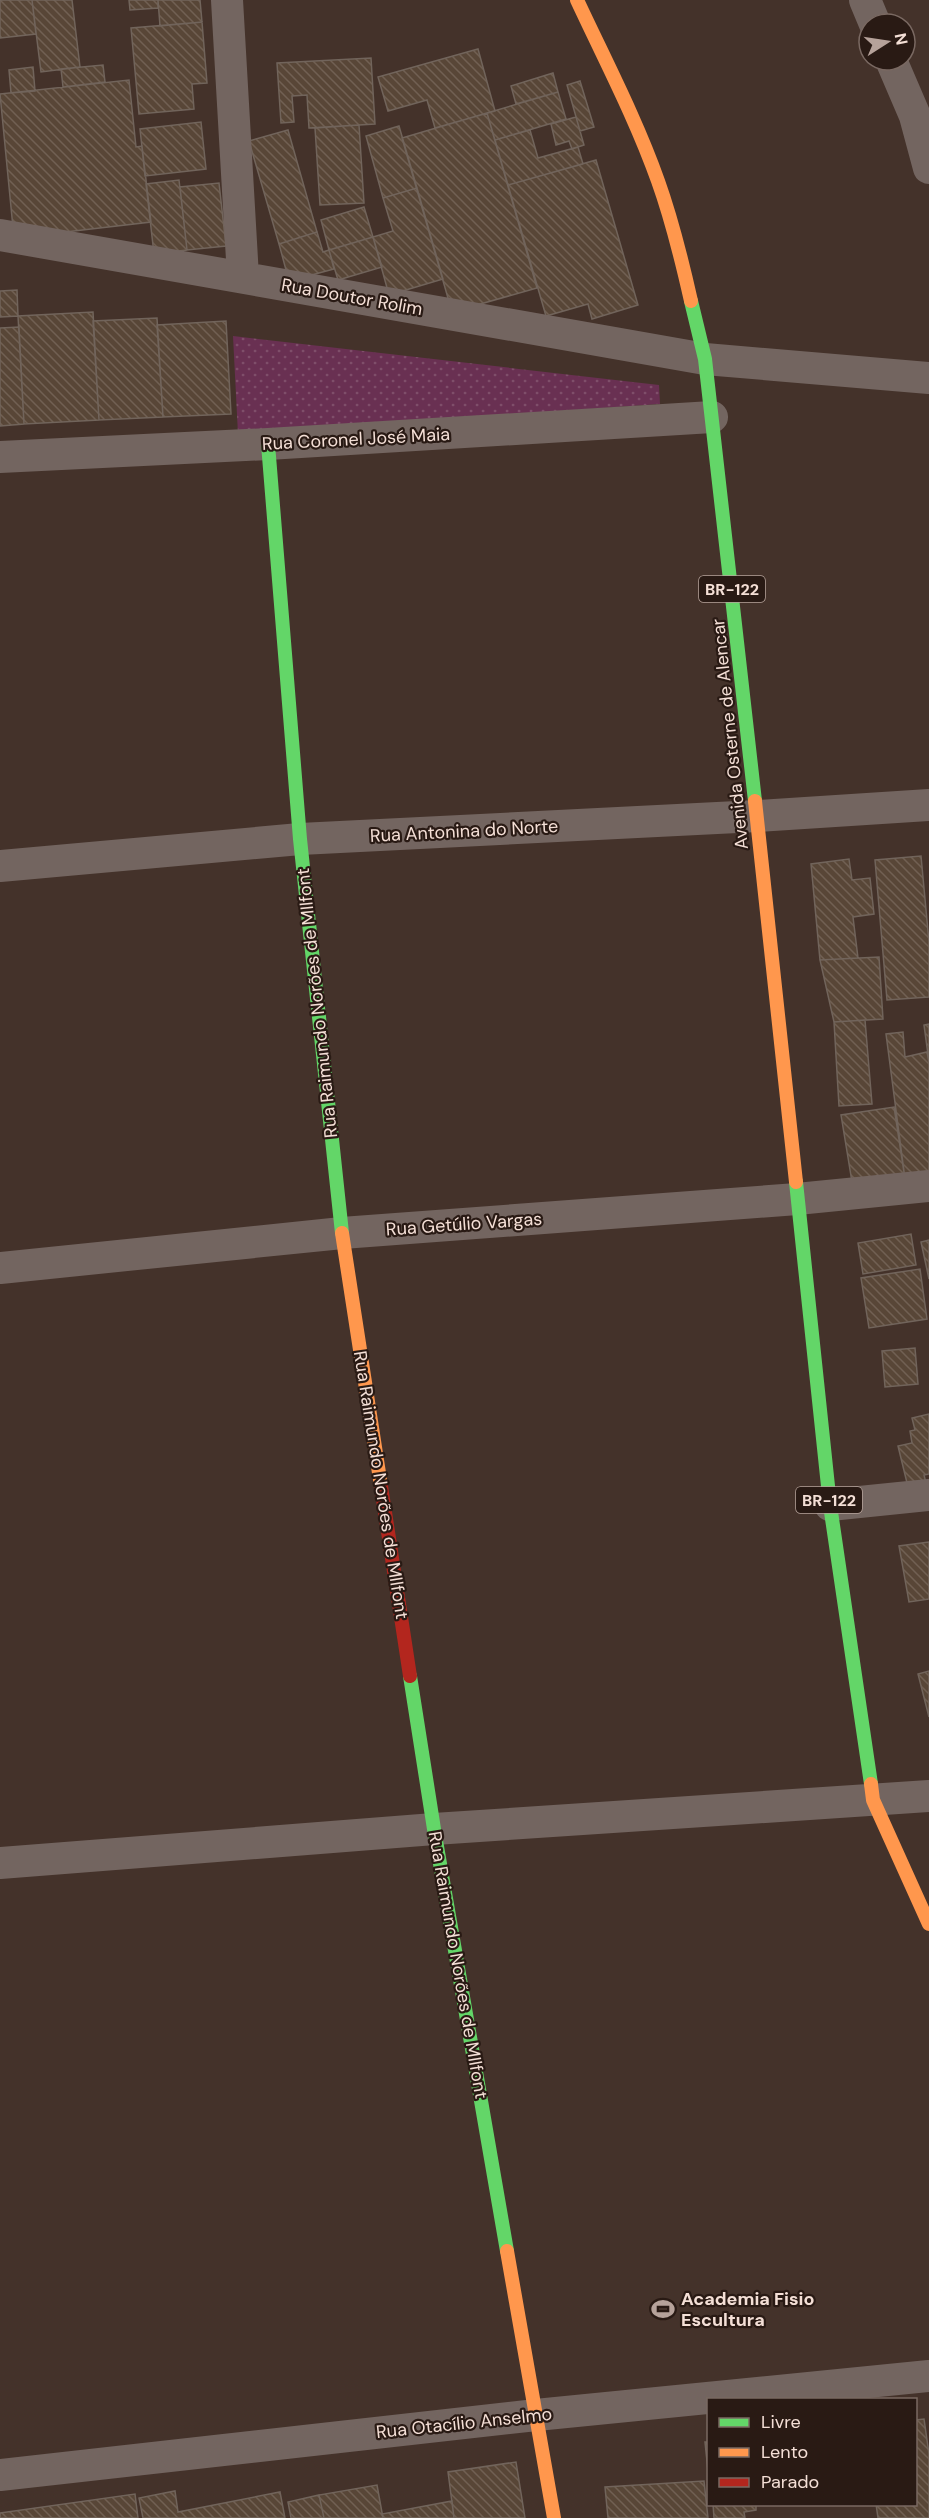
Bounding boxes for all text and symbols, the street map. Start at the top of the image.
north arrow [857,12,917,72]
text: N [890,31,913,47]
street label: Rua Doutor Rolim [279,273,425,321]
street label: Rua Coronel José Maia [261,422,451,456]
road number: BR-122 [699,576,765,602]
street label: Avenida Osterne de Alencar [706,617,754,851]
street label: Rua Antonina do Norte [369,814,559,848]
street label: Rua Raimundo Norões de MIlfont [291,867,343,1139]
street label: Rua Getúlio Vargas [385,1207,543,1241]
street label: Rua Raimundo Norões de MIlfont [348,1349,414,1621]
road number: BR-122 [796,1487,862,1513]
street label: Rua Raimundo Norões de MIlfont [423,1829,493,2101]
place label: Academia Fisio Escultura [681,2287,815,2332]
sports icon: Academia Fisio Escultura [650,2296,676,2322]
legend [707,2398,917,2506]
street label: Rua Otacílio Anselmo [375,2402,553,2444]
text: Livre [761,2410,801,2434]
text: Lento [761,2440,808,2464]
text: Parado [761,2470,819,2494]

